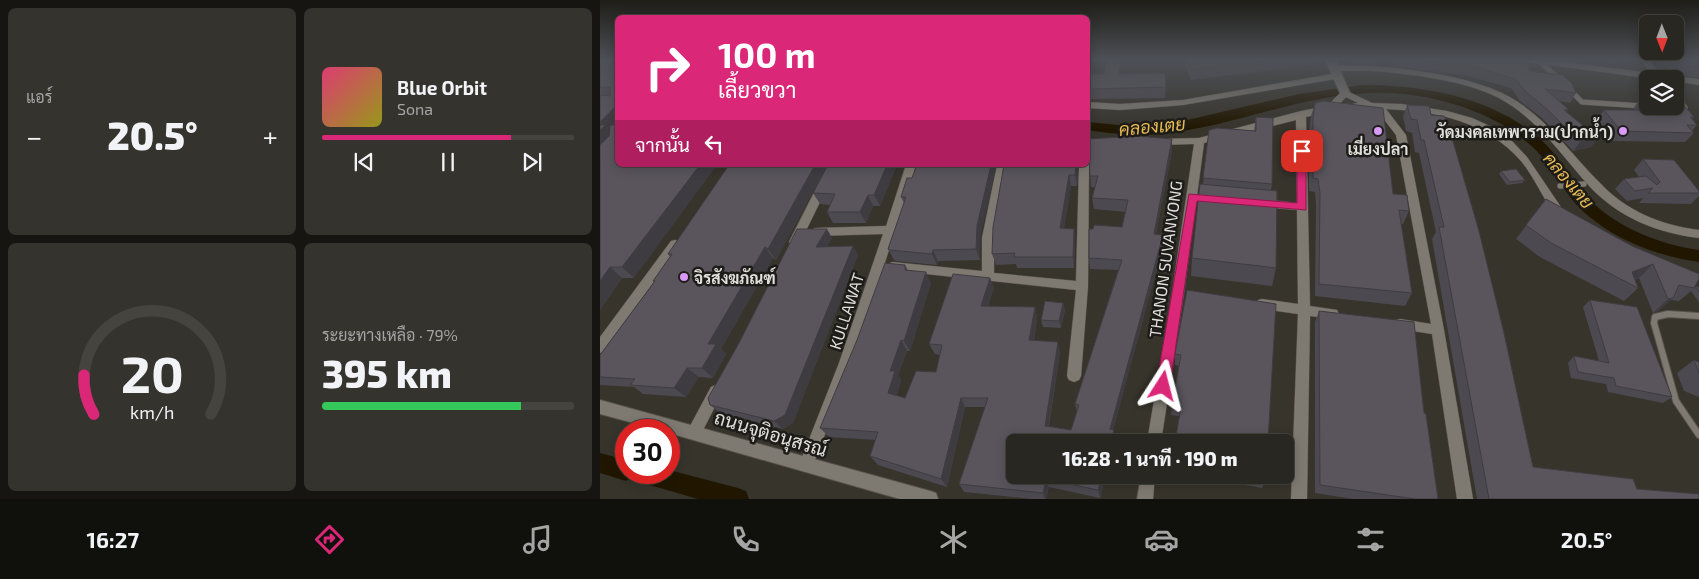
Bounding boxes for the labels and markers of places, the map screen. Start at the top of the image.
place label: วัดมงคลเทพาราม(ปากน้ำ) [1436,117,1613,141]
marker: เมี่ยงปลา [1372,125,1384,137]
marker: วัดมงคลเทพาราม(ปากน้ำ) [1617,125,1629,137]
pin [1281,130,1323,172]
place label: เมี่ยงปลา [1348,135,1408,158]
place label: จิรสังฆภัณฑ์ [694,267,777,287]
marker: จิรสังฆภัณฑ์ [678,271,690,283]

